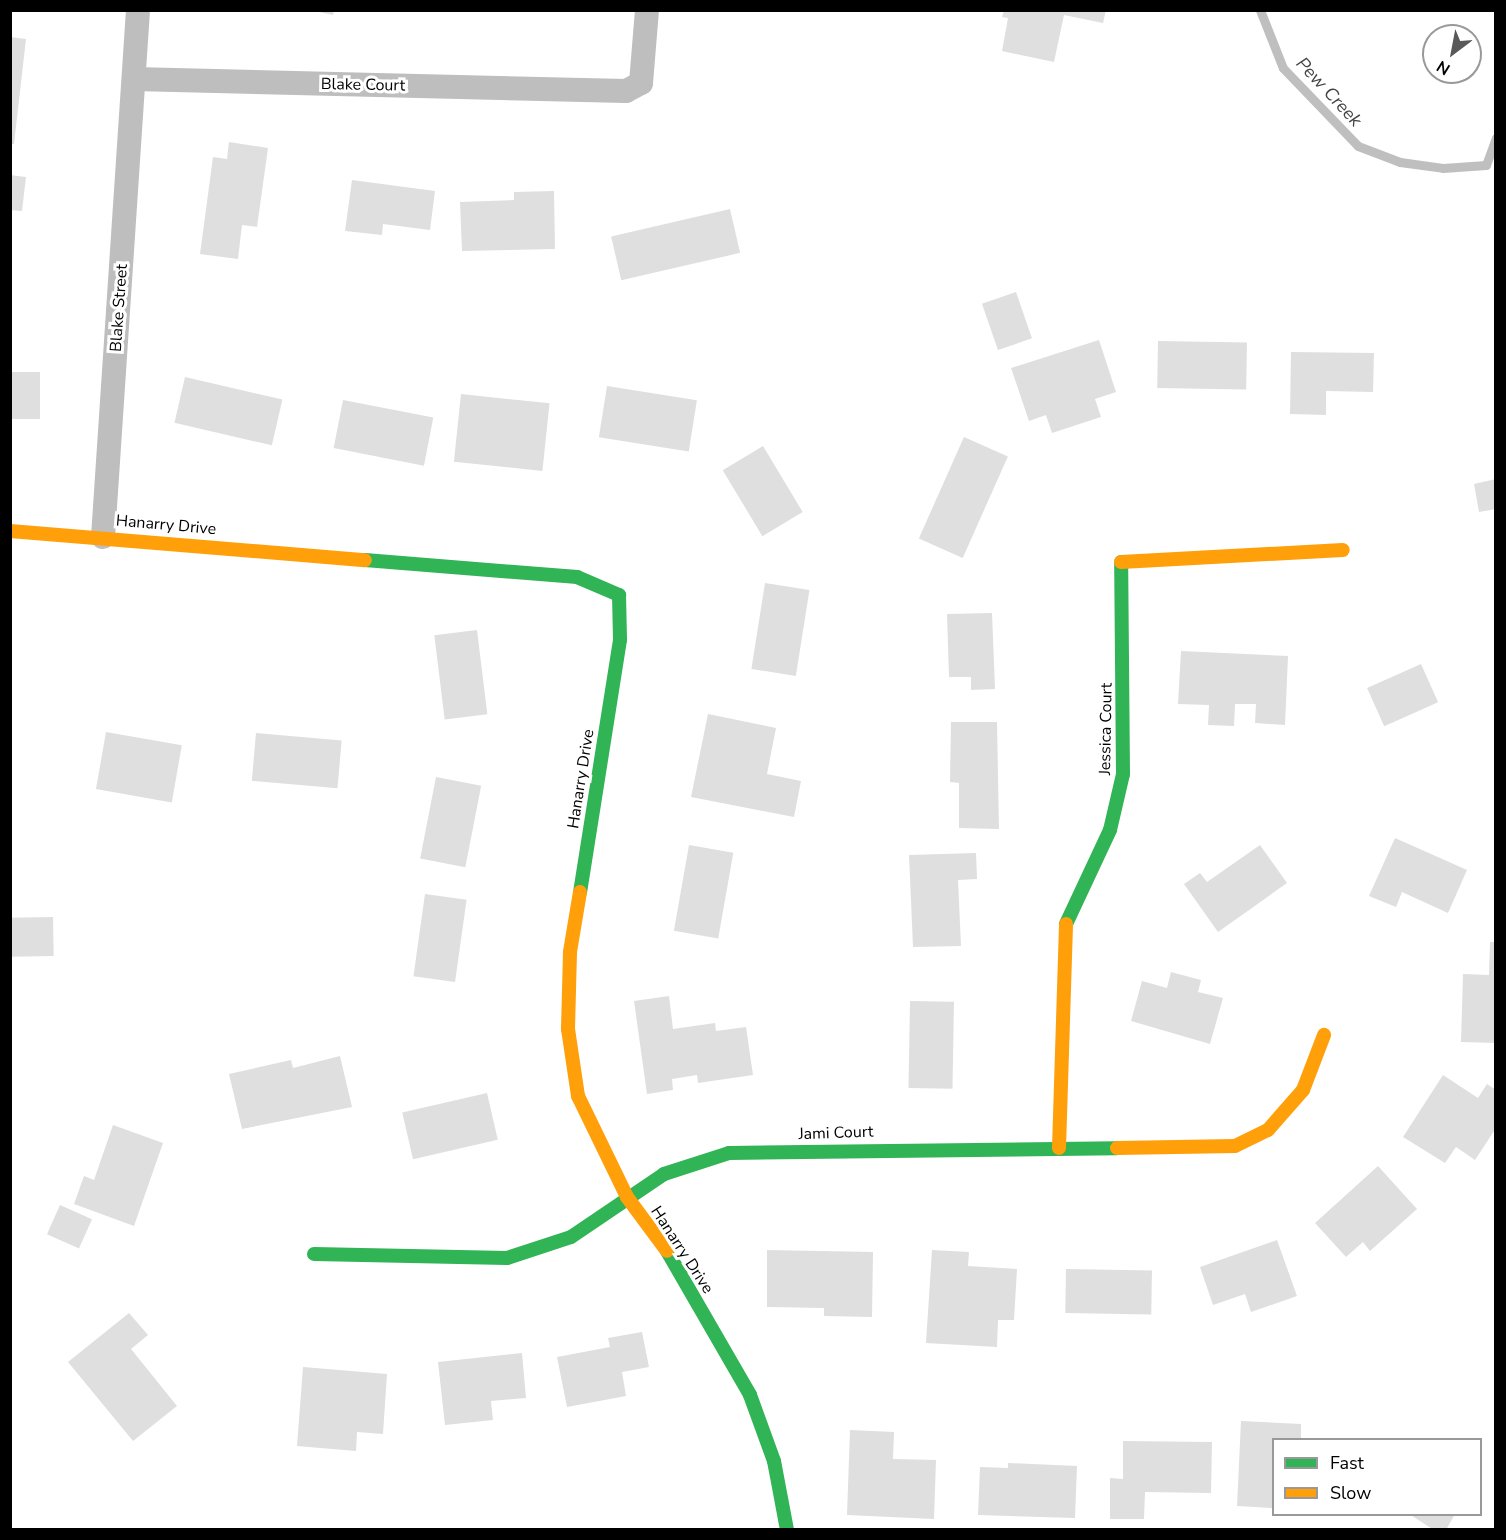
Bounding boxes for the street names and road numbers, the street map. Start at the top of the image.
street label: Blake Court [321,75,405,95]
street label: Blake Street [106,263,132,353]
street label: Hanarry Drive [115,511,217,539]
street label: Jessica Court [1096,683,1116,775]
street label: Hanarry Drive [564,728,598,830]
street label: Jami Court [798,1122,874,1144]
street label: Hanarry Drive [647,1203,717,1297]

